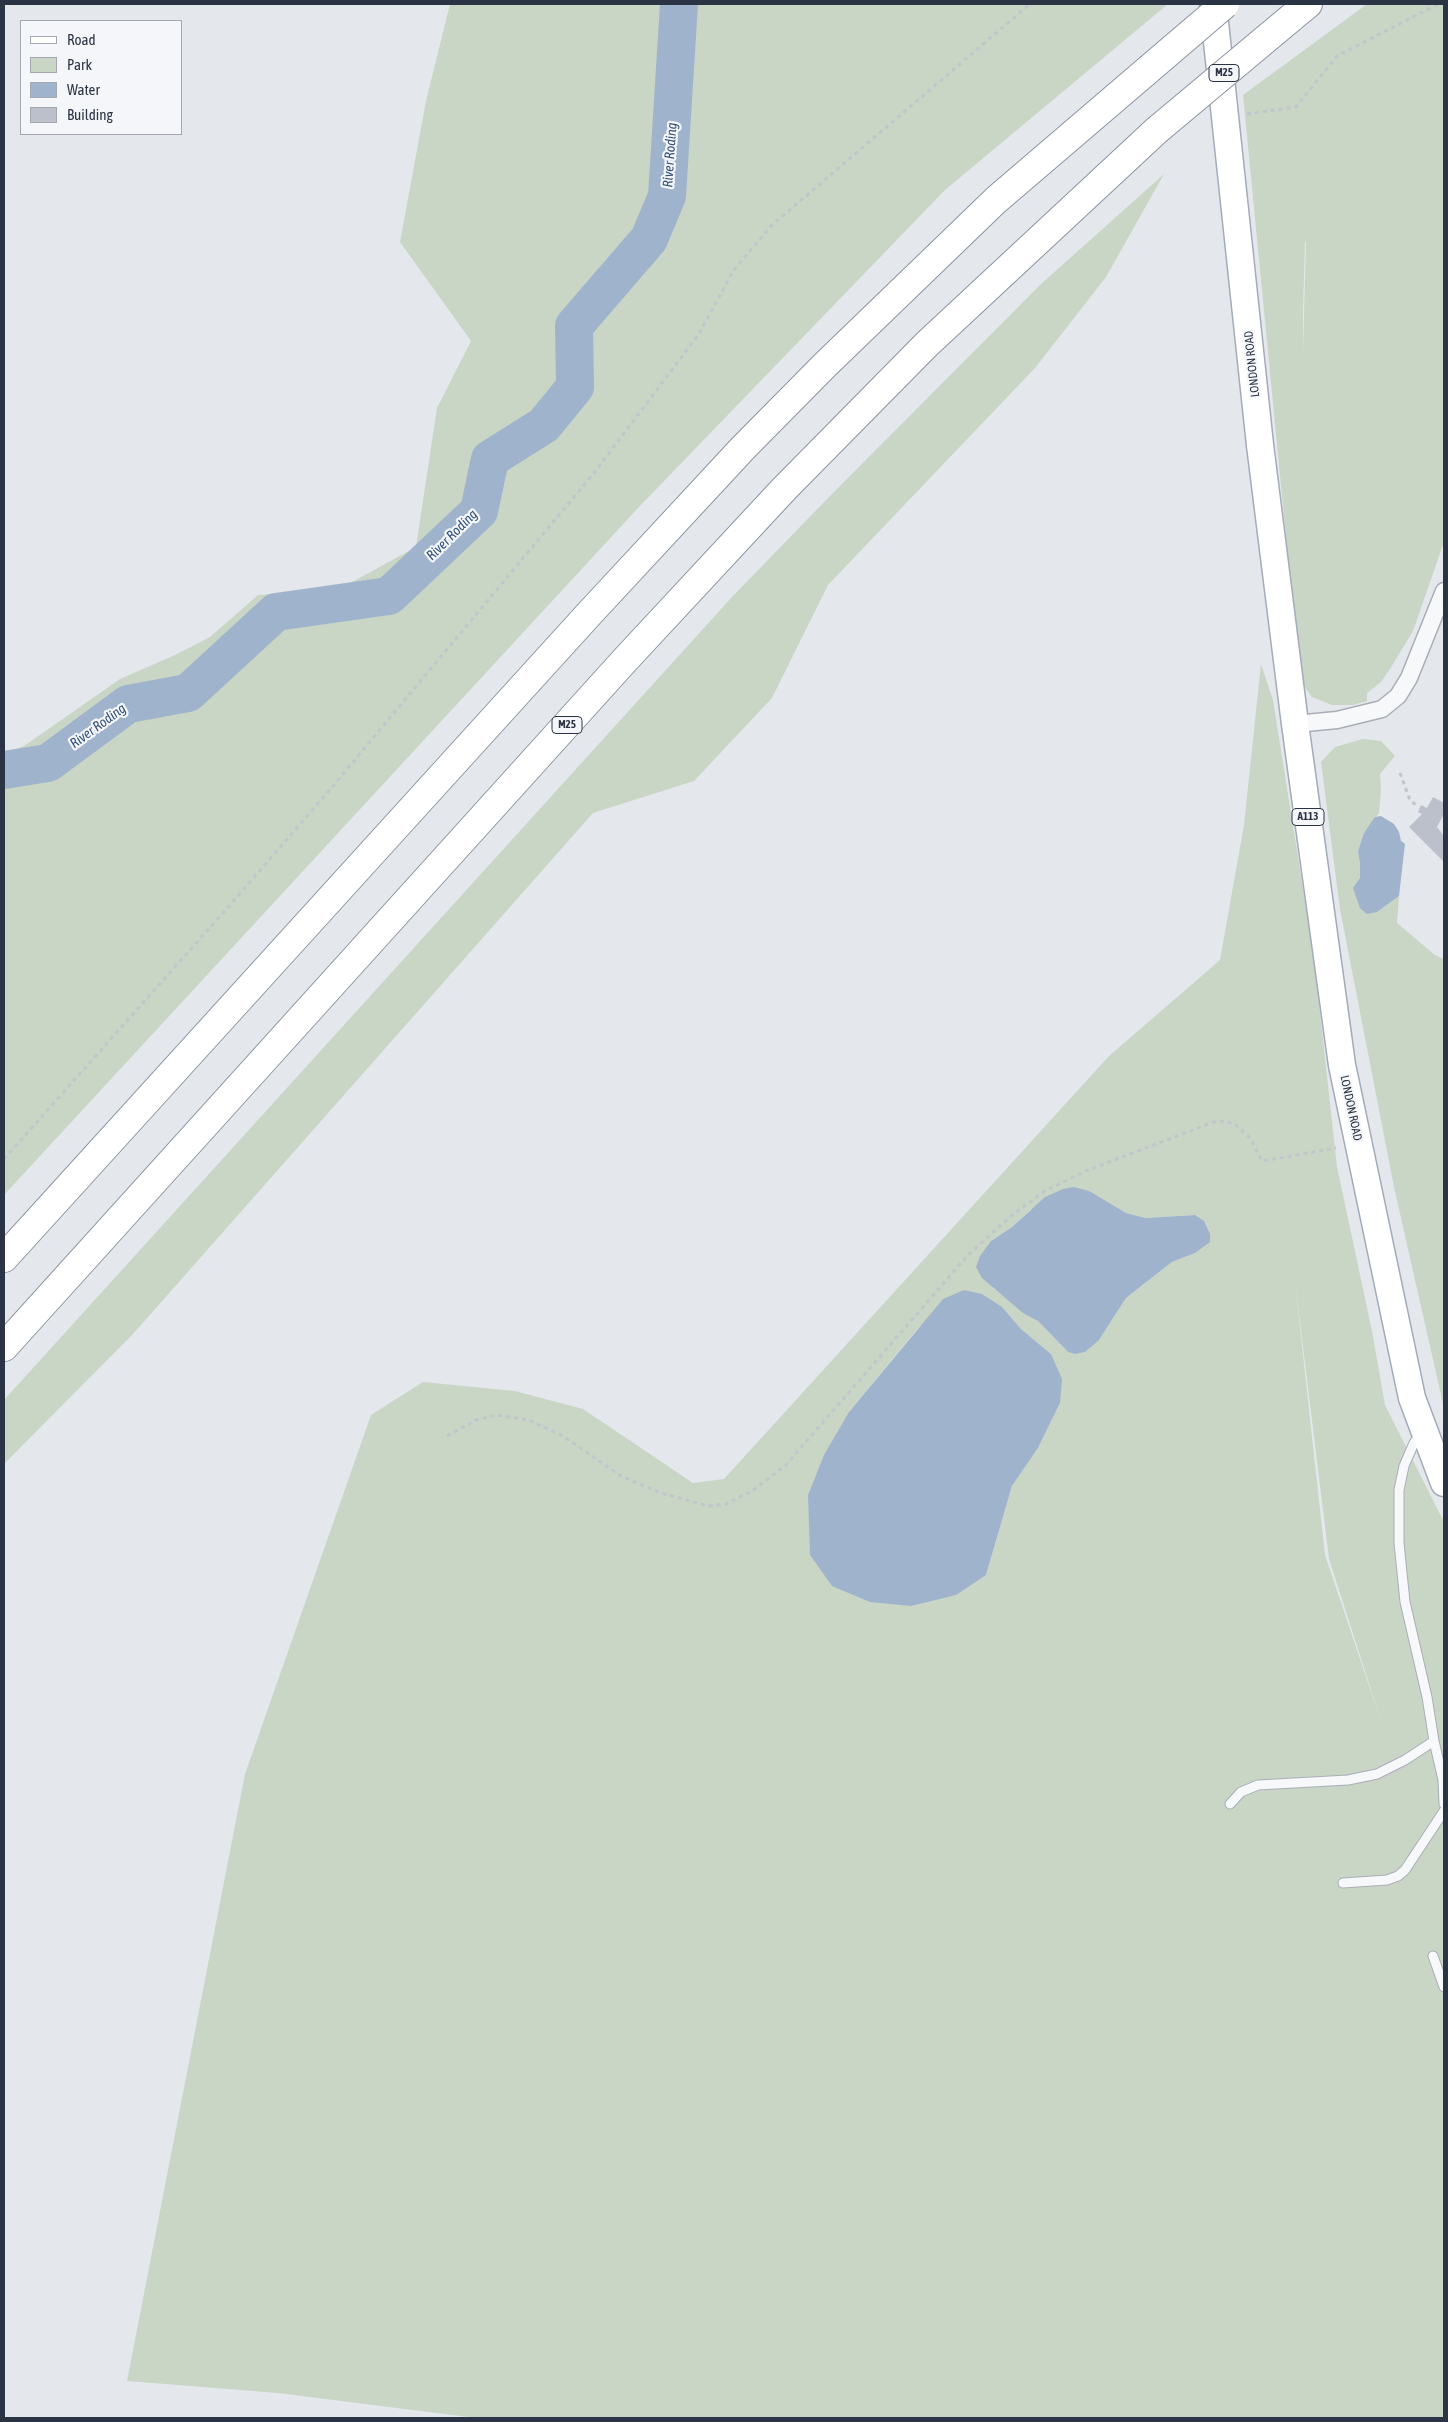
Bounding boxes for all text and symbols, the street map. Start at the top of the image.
legend [20,20,182,135]
text: Road [67,31,96,48]
text: Park [67,56,92,73]
road number: M25 [1209,64,1239,82]
text: Water [67,81,100,98]
text: Building [67,106,113,123]
water label: River Roding [659,122,681,188]
street label: LONDON ROAD [1241,330,1263,398]
water label: River Roding [423,506,481,564]
water label: River Roding [67,700,129,752]
road number: M25 [552,716,582,734]
road number: A113 [1292,809,1324,826]
street label: LONDON ROAD [1337,1074,1365,1142]

